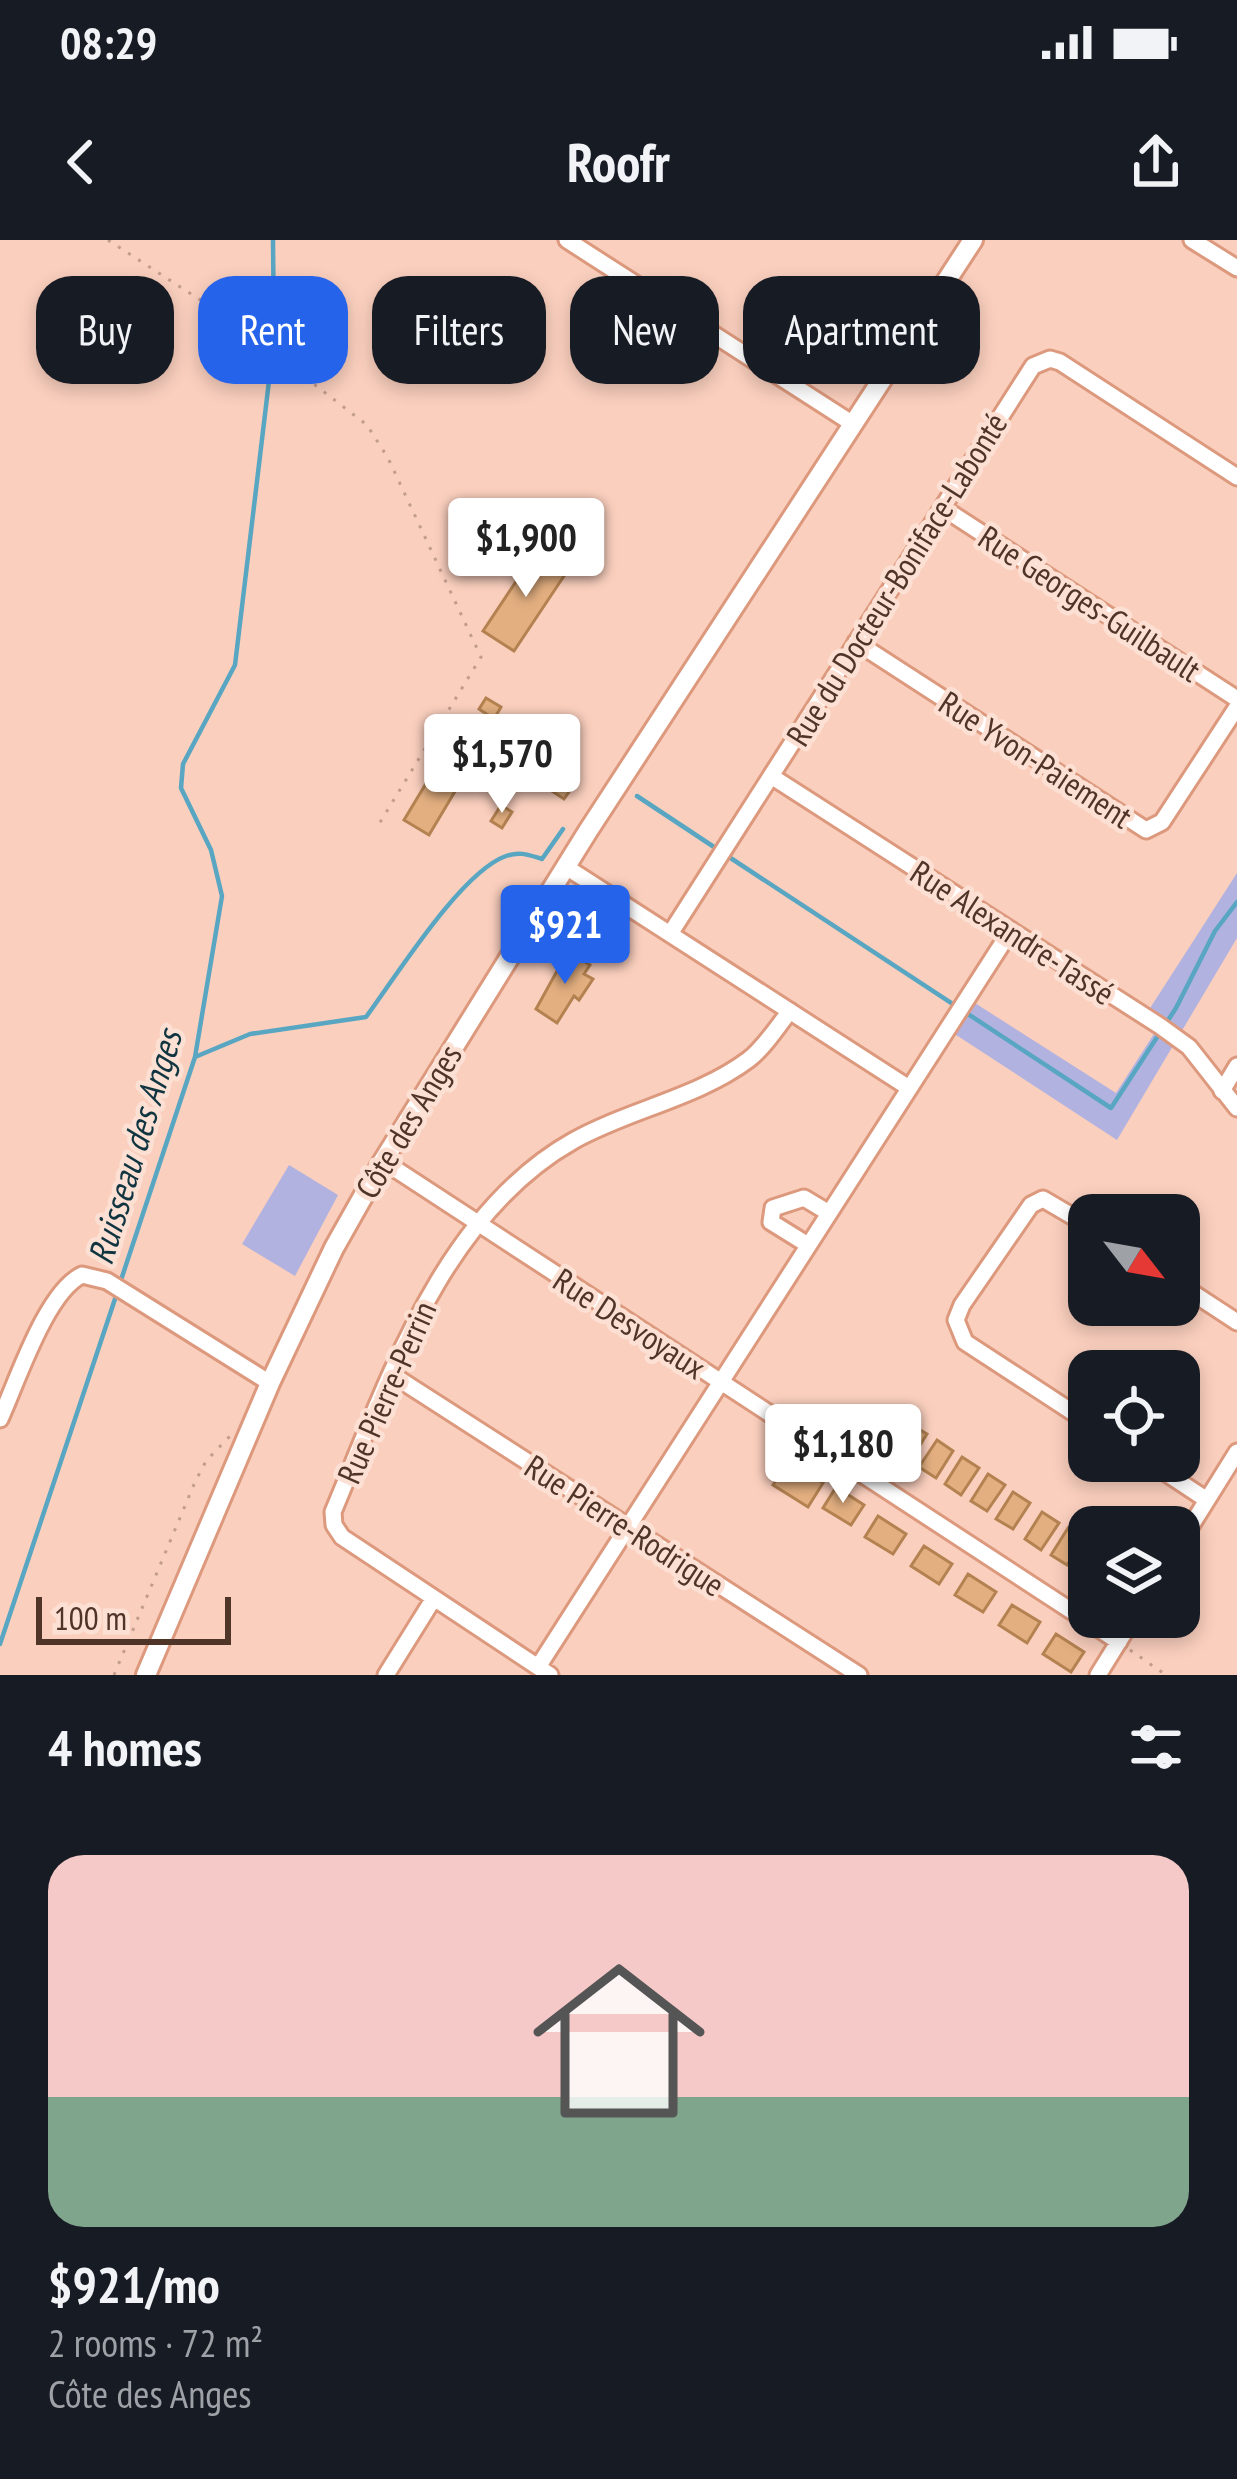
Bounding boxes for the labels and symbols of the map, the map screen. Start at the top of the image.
street label: Rue du Docteur-Boniface-Labonté [776,405,1016,753]
pin: $1,900 [428,498,624,600]
street label: Rue Georges-Guilbault [971,515,1209,691]
street label: Rue Yvon-Paiement [931,681,1141,837]
pin: $1,570 [404,714,600,816]
street label: Rue Alexandre-Tassé [903,850,1123,1014]
pin: $921 [494,885,636,987]
water label: Ruisseau des Anges [76,1021,193,1270]
street label: Côte des Anges [345,1036,471,1206]
north arrow [1068,1194,1200,1326]
street label: Rue Desvoyaux [546,1258,714,1388]
street label: Rue Pierre-Perrin [327,1294,445,1490]
pin: $1,180 [745,1404,941,1506]
street label: Rue Pierre-Rodrigue [517,1445,733,1605]
scale bar [36,1591,231,1644]

